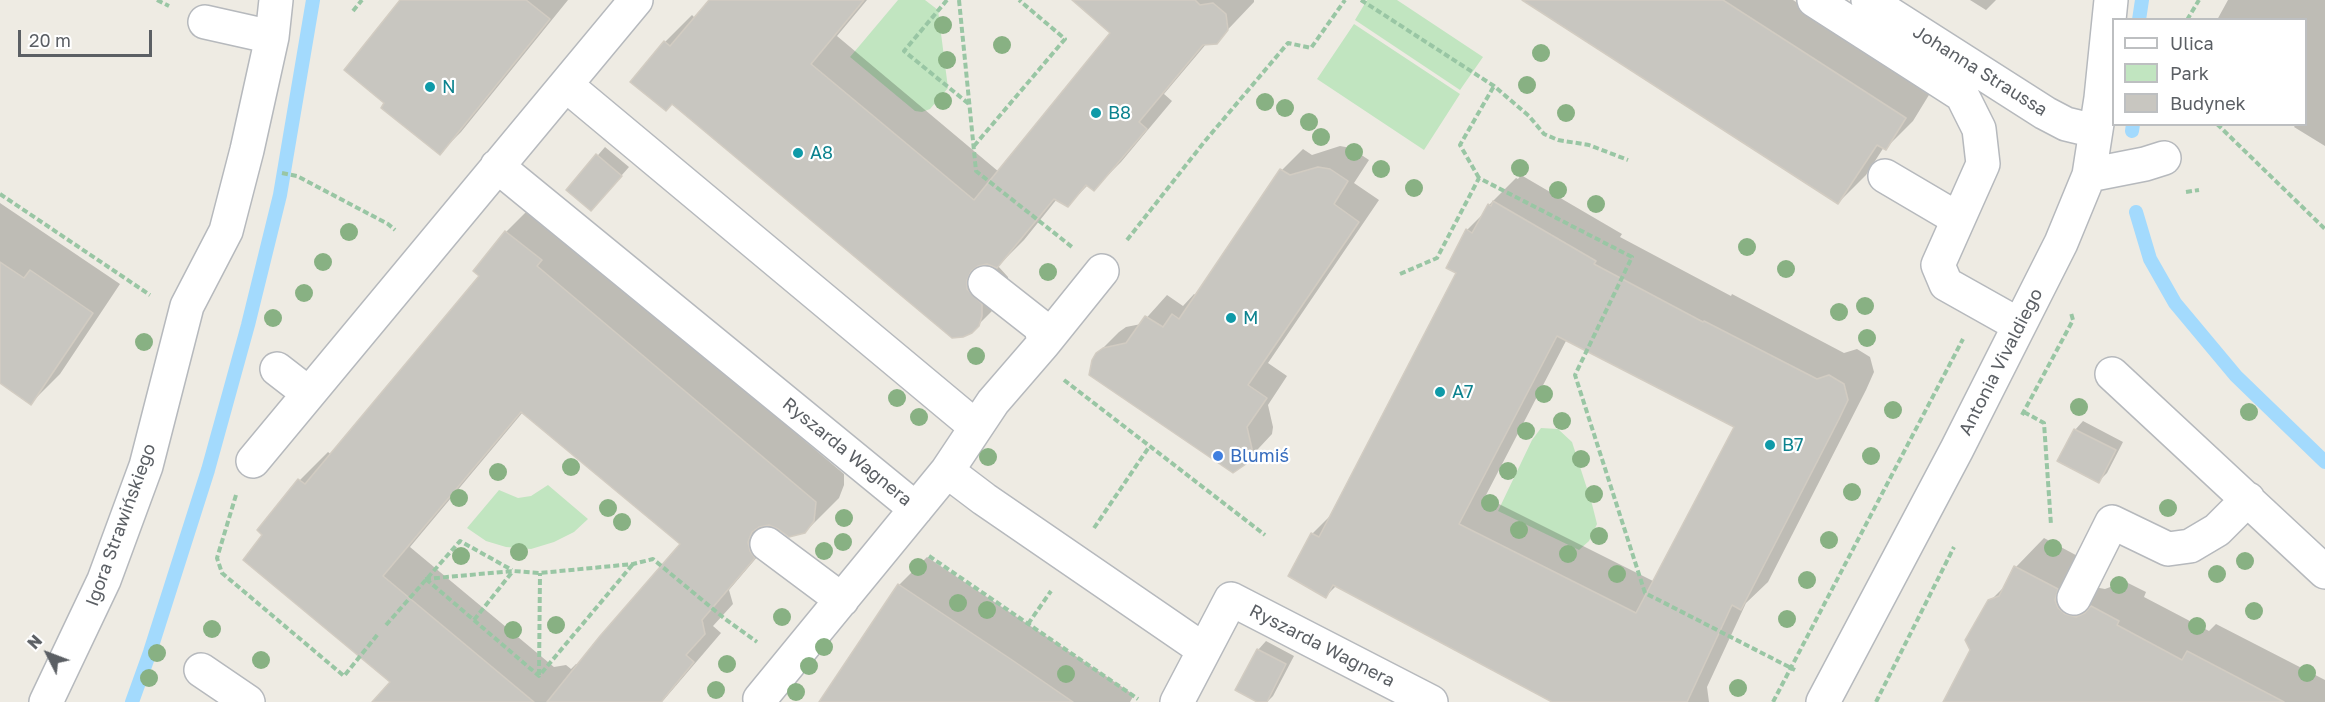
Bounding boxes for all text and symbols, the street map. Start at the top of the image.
scale bar [21,18,154,56]
legend [2112,18,2307,126]
street label: Johanna Straussa [1909,21,2051,121]
text: 20 m [29,29,71,51]
text: Ulica [2170,32,2214,54]
text: Park [2170,62,2209,84]
place label: N [442,76,456,98]
marker: N [423,80,437,94]
text: Budynek [2170,92,2246,114]
place label: B8 [1108,102,1131,124]
marker: B8 [1089,106,1103,120]
place label: A8 [810,142,833,164]
marker: A8 [791,146,805,160]
street label: Antonia Vivaldiego [1955,285,2047,439]
place label: M [1243,307,1258,329]
marker: M [1224,311,1238,325]
place label: A7 [1452,381,1474,403]
marker: A7 [1433,385,1447,399]
street label: Ryszarda Wagnera [778,393,916,511]
place label: B7 [1782,434,1804,456]
marker: B7 [1763,438,1777,452]
street label: Igora Strawińskiego [82,441,160,609]
place label: Blumiś [1230,445,1289,467]
marker: Blumiś [1211,449,1225,463]
street label: Ryszarda Wagnera [1246,600,1398,692]
north arrow [18,624,78,684]
text: N [23,631,46,653]

